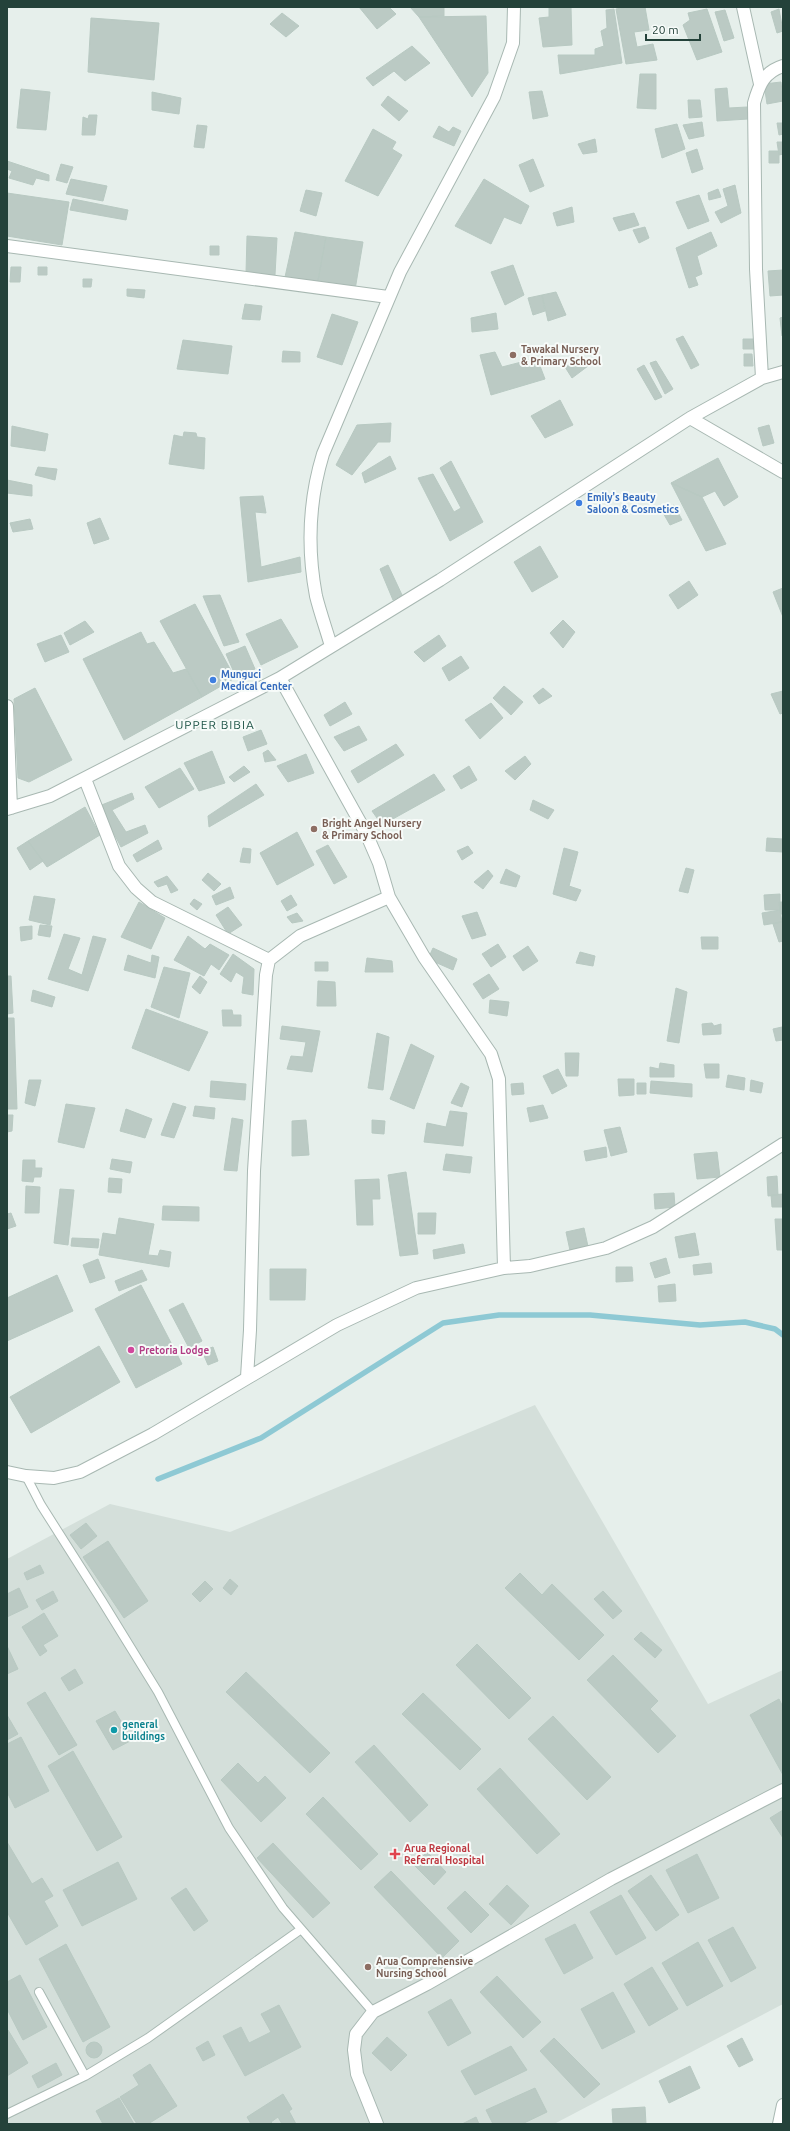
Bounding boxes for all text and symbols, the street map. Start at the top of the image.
scale bar [646,16,700,42]
text: 20 m [652,23,679,36]
place label: Tawakal Nursery & Primary School [521,344,601,367]
marker: Tawakal Nursery & Primary School [508,350,518,360]
place label: Emily's Beauty Saloon & Cosmetics [587,492,679,515]
marker: Emily's Beauty Saloon & Cosmetics [574,498,584,508]
place label: Munguci Medical Center [221,669,293,692]
marker: Munguci Medical Center [208,675,218,685]
district label: UPPER BIBIA [175,718,255,731]
place label: Bright Angel Nursery & Primary School [322,818,422,841]
marker: Bright Angel Nursery & Primary School [309,824,319,834]
marker: Pretoria Lodge [126,1345,136,1355]
place label: Pretoria Lodge [139,1345,209,1356]
place label: general buildings [122,1719,165,1742]
marker: general buildings [109,1725,119,1735]
place label: Arua Regional Referral Hospital [404,1843,484,1866]
marker: Arua Regional Referral Hospital [389,1848,401,1860]
place label: Arua Comprehensive Nursing School [376,1956,474,1979]
marker: Arua Comprehensive Nursing School [363,1962,373,1972]

